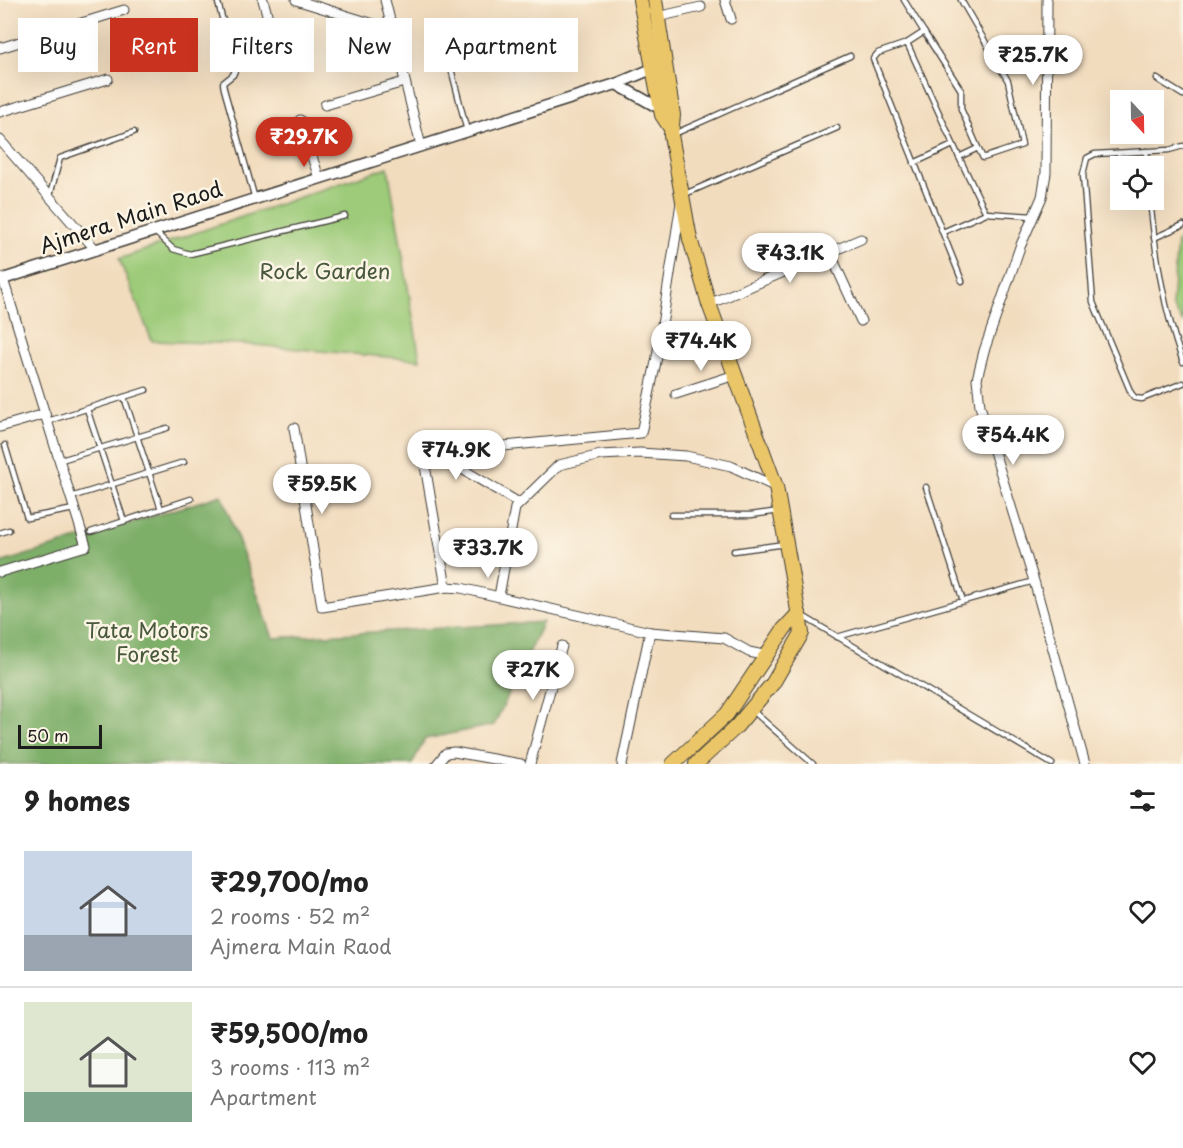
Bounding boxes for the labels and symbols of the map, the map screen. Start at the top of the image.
pin: ₹25.7K [984,35,1082,86]
north arrow [1110,90,1164,144]
pin: ₹29.7K [255,117,353,168]
street label: Ajmera Main Raod [35,171,226,261]
pin: ₹43.1K [741,233,839,284]
park label: Rock Garden [259,254,391,286]
pin: ₹74.4K [652,321,750,372]
pin: ₹54.4K [964,415,1062,466]
pin: ₹74.9K [407,430,505,481]
pin: ₹59.5K [273,464,371,515]
pin: ₹33.7K [439,528,537,579]
park label: Tata Motors Forest [85,613,209,669]
pin: ₹27K [497,650,569,701]
scale bar [18,722,102,750]

